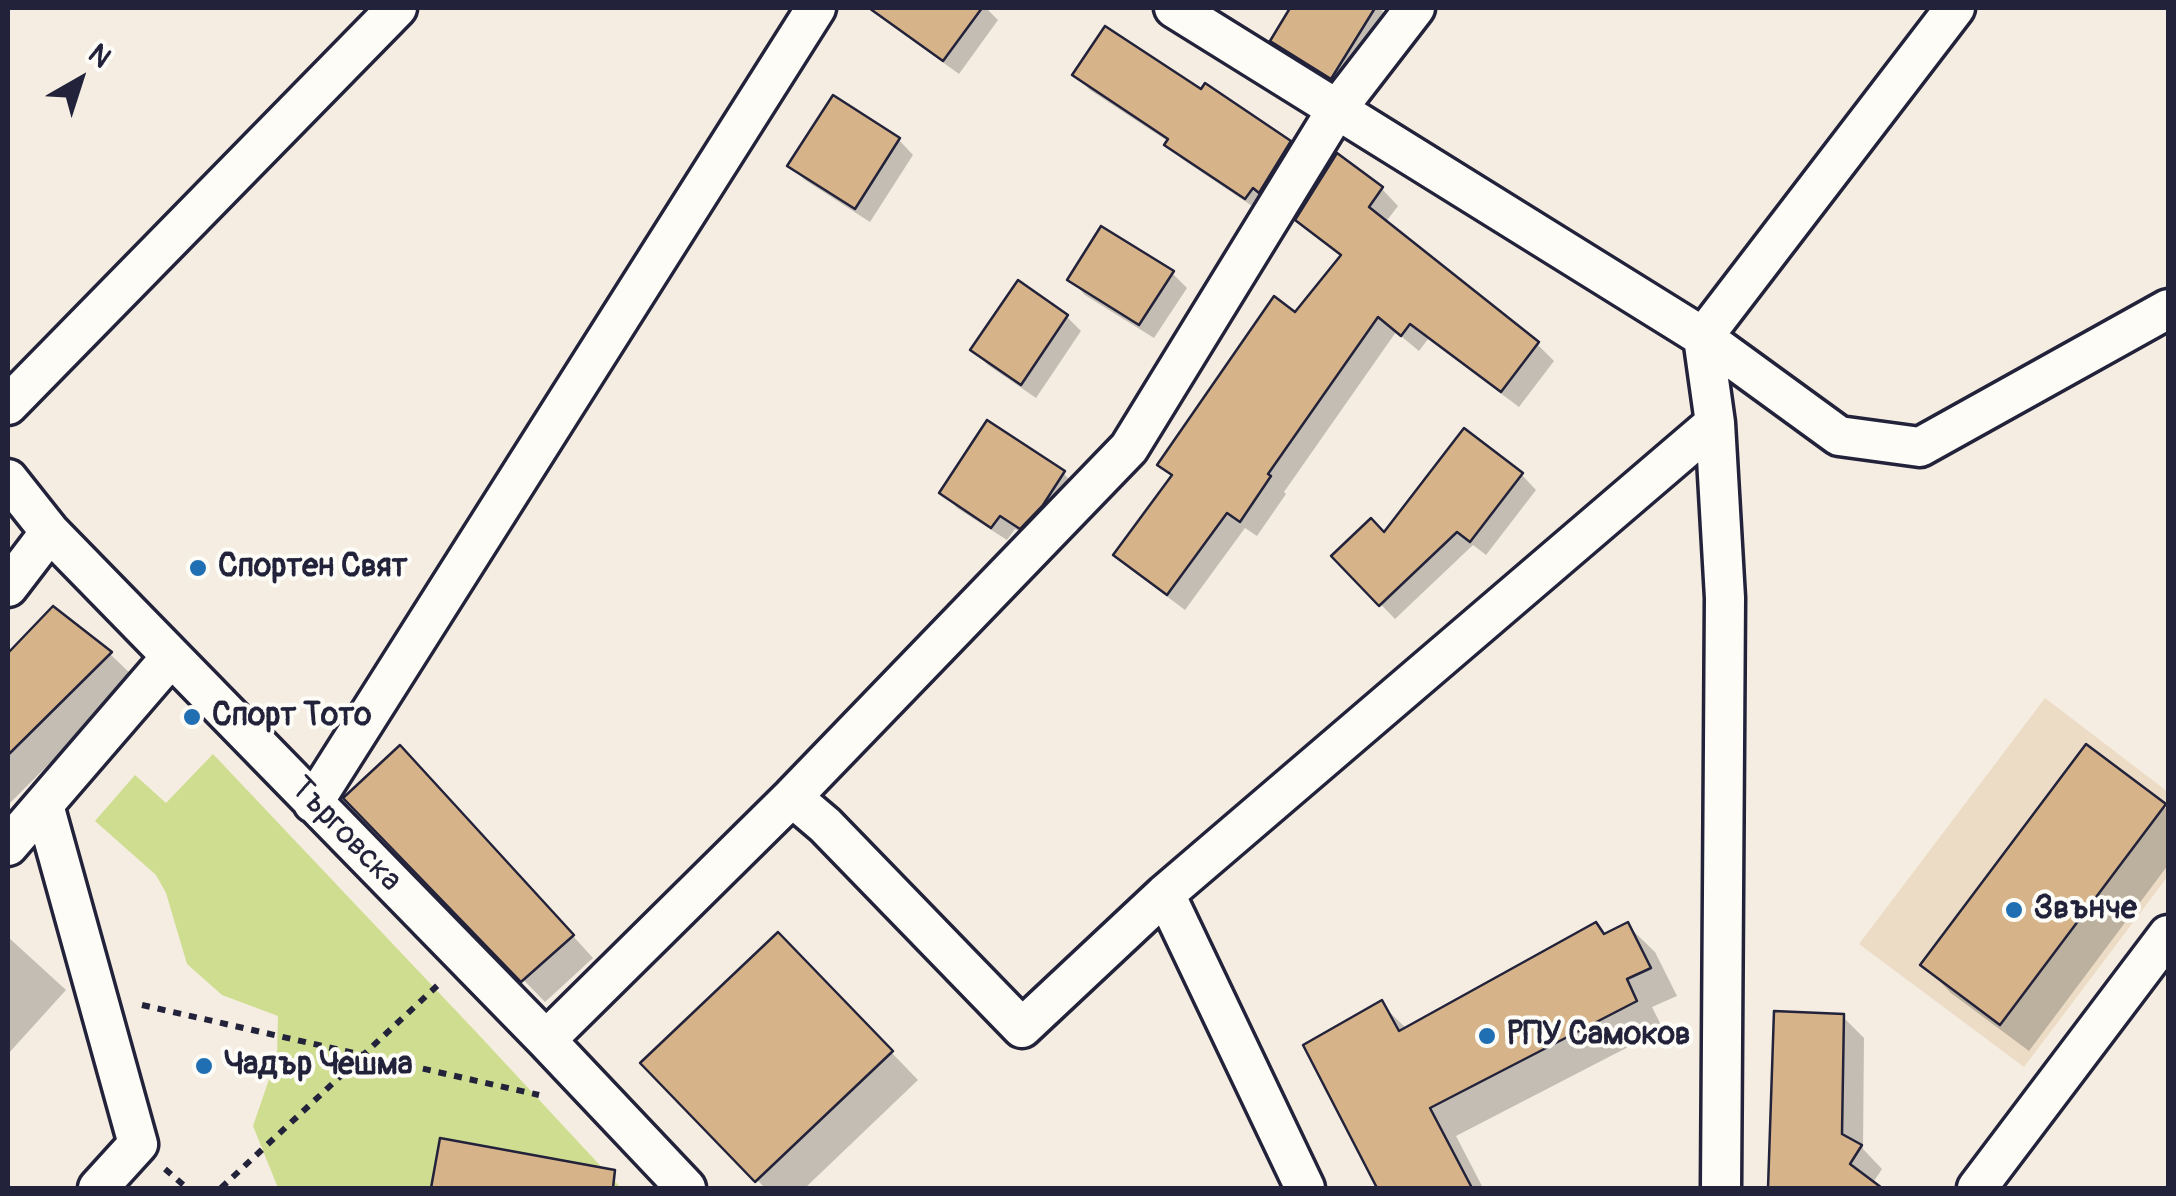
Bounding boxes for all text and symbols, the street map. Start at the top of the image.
north arrow [30,30,130,130]
text: N [81,37,118,76]
place label: Спортен Свят [218,549,408,587]
marker: Спортен Свят [187,557,209,579]
place label: Спорт Тото [212,698,371,736]
marker: Спорт Тото [181,706,203,728]
street label: Търговска [281,770,409,900]
place label: Звънче [2034,891,2137,929]
marker: Звънче [2003,899,2025,921]
place label: РПУ Самоков [1507,1017,1691,1055]
marker: РПУ Самоков [1476,1025,1498,1047]
place label: Чадър Чешма [224,1047,413,1085]
marker: Чадър Чешма [193,1055,215,1077]

